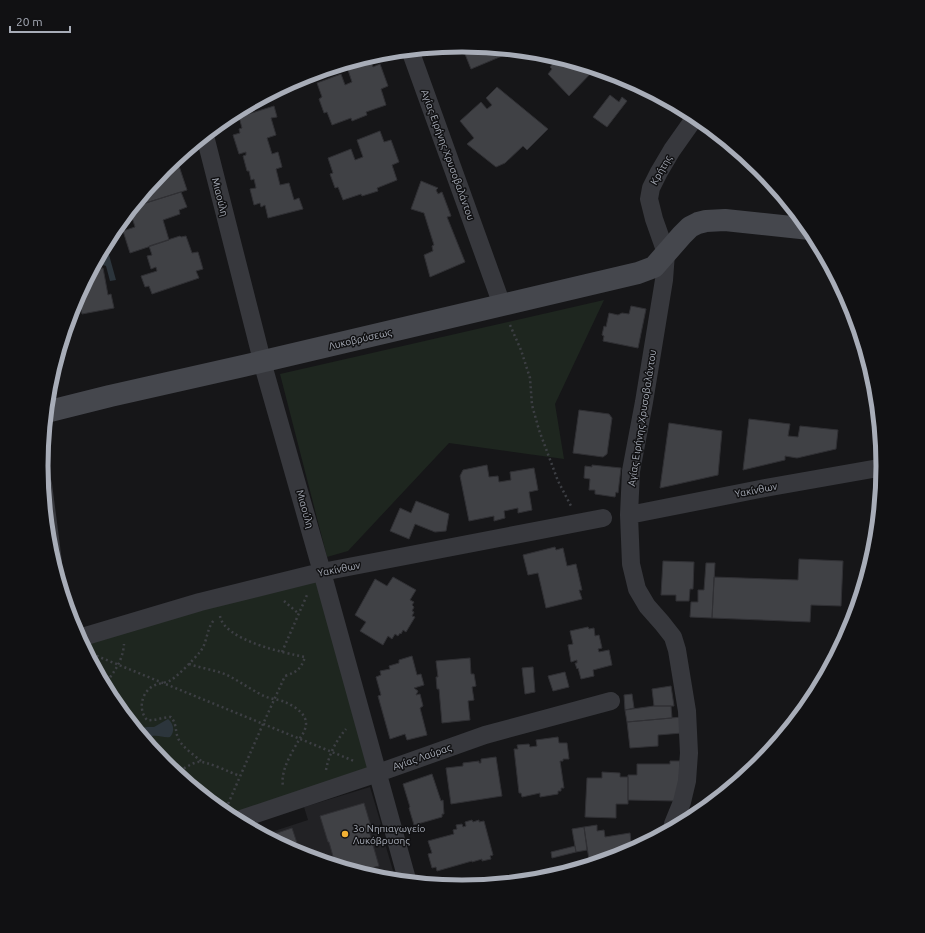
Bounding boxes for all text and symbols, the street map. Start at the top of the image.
scale bar [10,8,70,34]
text: 20 m [16,15,43,28]
street label: Αγίας Ειρήνης Χρυσοβαλάντου [419,88,477,222]
street label: Κρήτης [648,153,674,187]
street label: Μιαούλη [210,177,230,217]
street label: Λυκοβρύσεως [327,326,393,352]
street label: Αγίας Ειρήνης Χρυσοβαλάντου [626,349,658,487]
street label: Υακίνθων [734,480,778,500]
street label: Μιαούλη [294,489,316,529]
street label: Υακίνθων [317,559,361,579]
street label: Αγίας Λαύρας [391,742,453,772]
place label: 3ο Νηπιαγωγείο Λυκόβρυσης [353,823,426,846]
marker: 3ο Νηπιαγωγείο Λυκόβρυσης [340,829,350,839]

